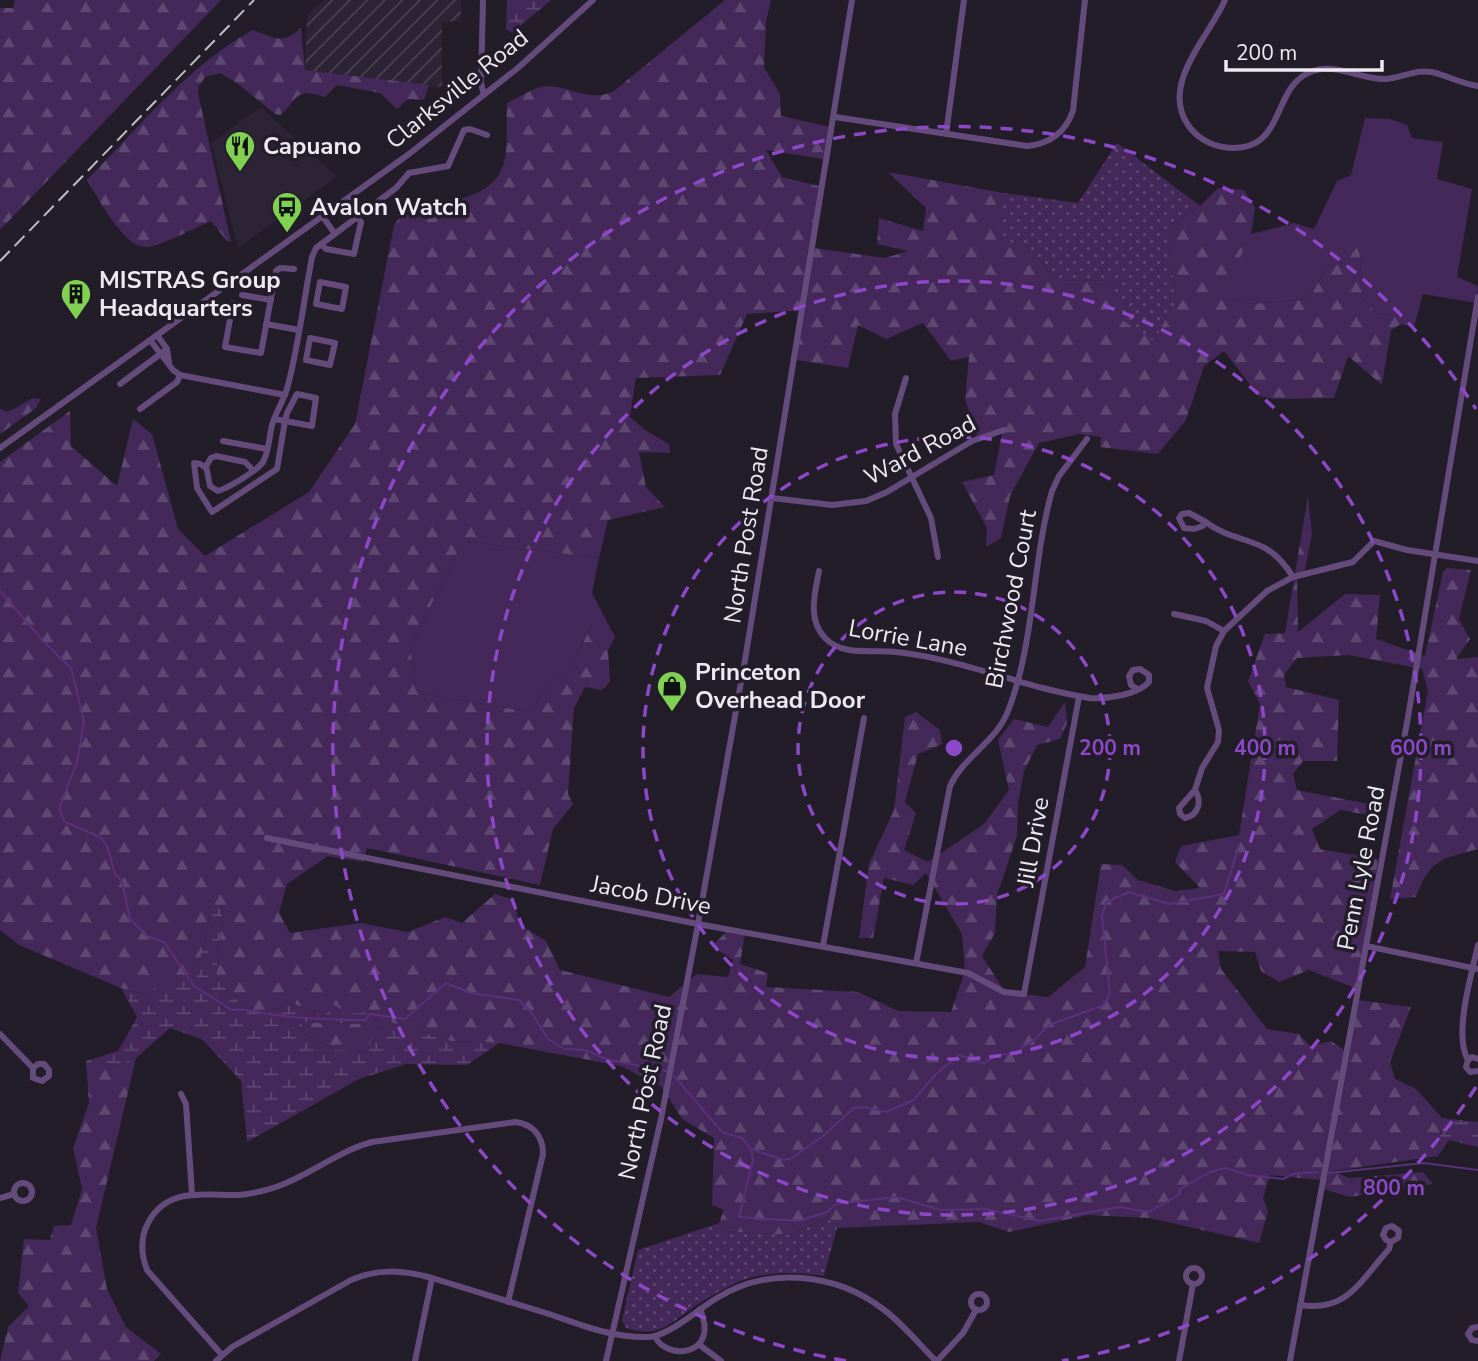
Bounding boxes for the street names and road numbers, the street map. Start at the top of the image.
street label: Clarksville Road [379,22,535,156]
street label: Ward Road [859,407,981,493]
street label: North Post Road [716,444,776,626]
street label: Birchwood Court [978,506,1044,691]
street label: Lorrie Lane [846,612,970,664]
street label: Penn Lyle Road [1329,783,1393,953]
street label: Jill Drive [1009,795,1057,890]
street label: Jacob Drive [587,867,714,922]
street label: North Post Road [611,1001,679,1183]

